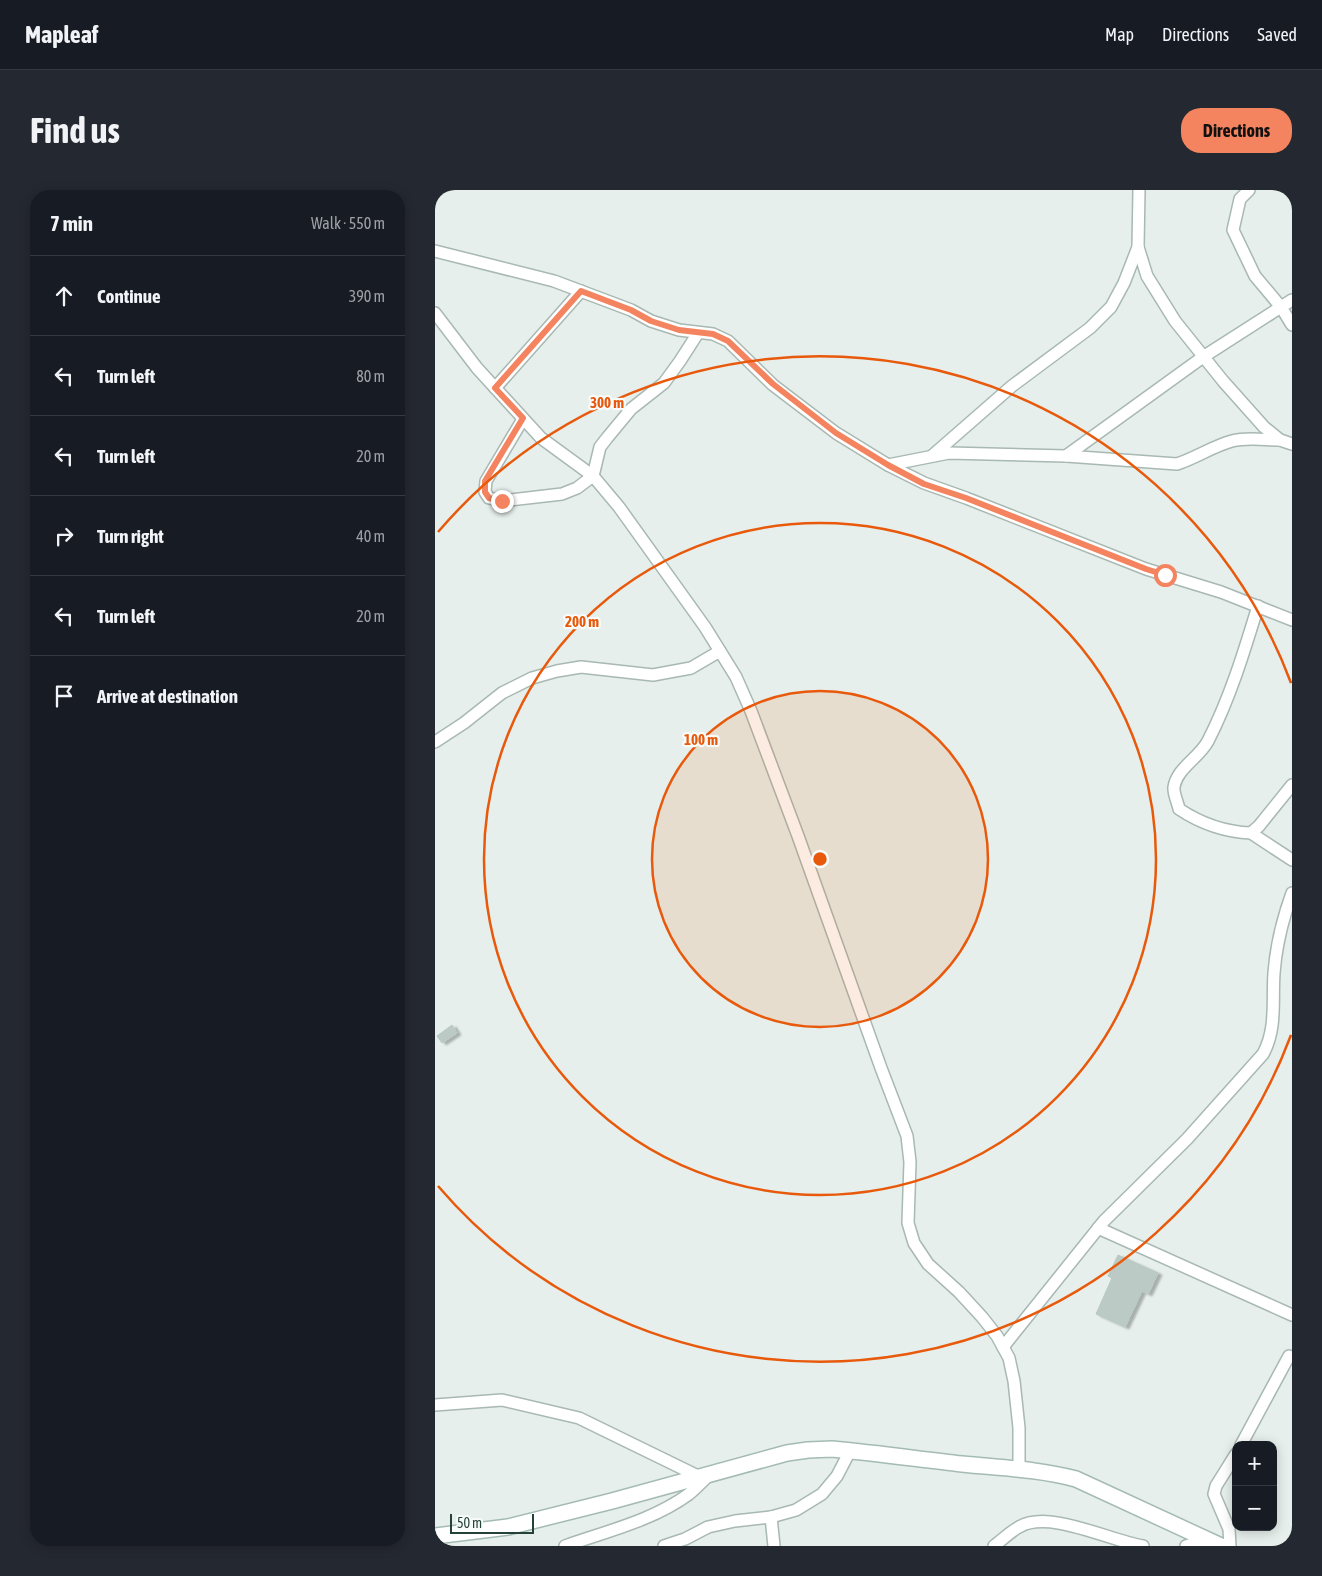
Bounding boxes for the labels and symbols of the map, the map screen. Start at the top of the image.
text: 300 m [590,394,624,411]
route end [491,490,514,513]
route start [1154,564,1177,587]
text: 200 m [565,613,599,630]
text: 100 m [684,731,718,748]
centre of rings [811,850,829,868]
scale bar [450,1511,534,1534]

